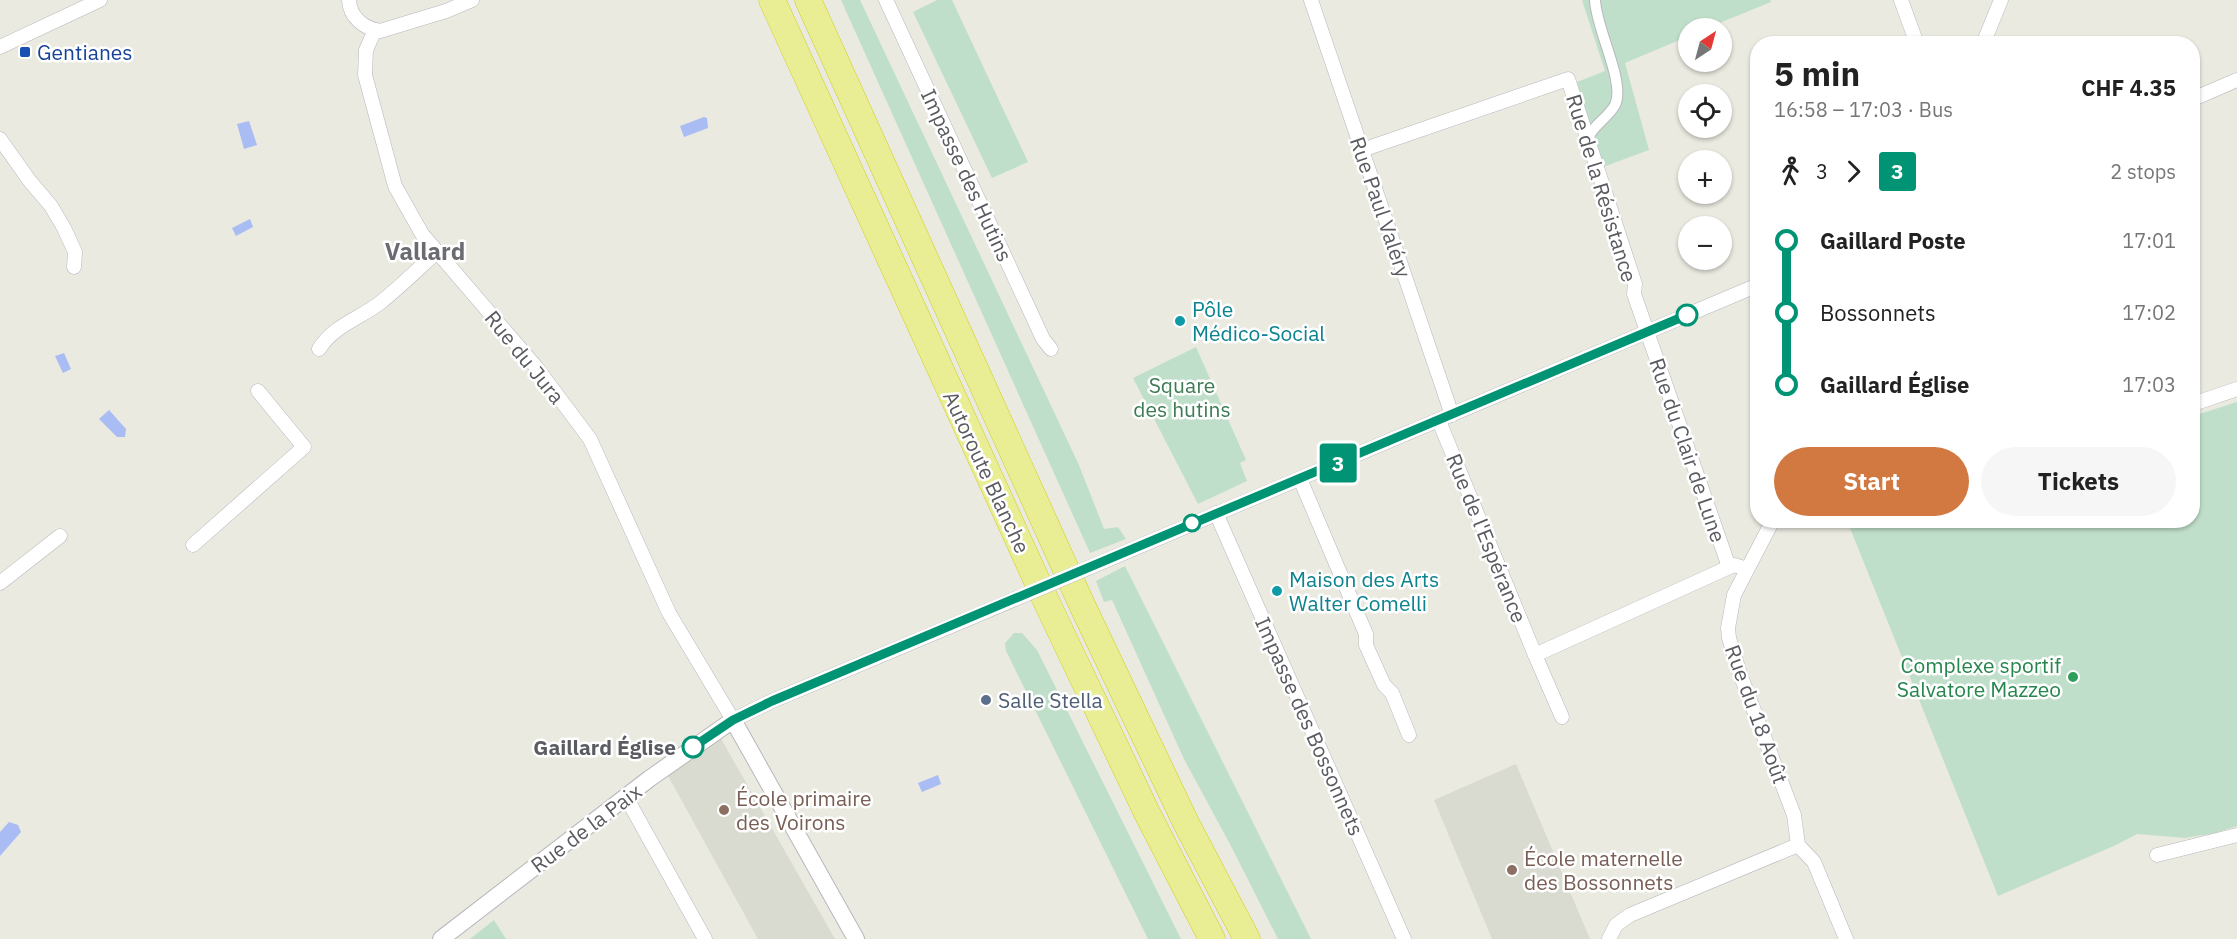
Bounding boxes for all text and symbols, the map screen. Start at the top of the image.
north arrow [1678,18,1732,72]
map controls [1678,18,1732,270]
place label: Gentianes [37,38,133,66]
marker: Gentianes [18,45,32,59]
text: 5 min [1774,52,1860,95]
text: CHF 4.35 [2081,73,2176,102]
street label: Impasse des Hutins [915,84,1019,266]
button: locate [1678,84,1732,138]
street label: Rue de la Résistance [1560,91,1644,285]
text: 16:58 – 17:03 · Bus [1774,96,1953,123]
street label: Rue Paul Valéry [1344,133,1418,282]
button: + [1678,150,1732,204]
icon: walk [1774,155,1807,188]
icon: forward [1837,155,1870,188]
text: 3 [1891,157,1904,185]
text: 3 [1816,158,1828,185]
text: 2 stops [2110,158,2176,185]
button: − [1678,216,1732,270]
text: Gaillard Poste [1820,226,1966,255]
text: 17:01 [2122,227,2176,254]
district label: Vallard [385,235,465,267]
place label: Pôle Médico-Social [1192,295,1325,347]
text: Bossonnets [1820,298,1936,327]
text: 17:02 [2122,299,2176,326]
unlabelled marker [1676,304,1698,326]
street label: Rue du Jura [479,305,571,409]
marker: Pôle Médico-Social [1173,314,1187,328]
street label: Rue du Clair de Lune [1643,354,1733,546]
text: Gaillard Église [1820,370,1969,399]
park label: Square des hutins [1133,371,1231,423]
text: 17:03 [2122,371,2176,398]
street label: Autoroute Blanche [937,386,1037,558]
line badge: 3 [1318,444,1358,482]
button: Start [1774,447,1969,516]
button: Tickets [1981,447,2176,516]
text: 3 [1332,449,1344,477]
street label: Rue de l'Espérance [1440,449,1534,627]
unlabelled marker [1183,514,1201,532]
place label: Maison des Arts Walter Comelli [1289,565,1439,617]
marker: Maison des Arts Walter Comelli [1270,584,1284,598]
street label: Impasse des Bossonnets [1249,612,1371,840]
street label: Rue du 18 Août [1719,641,1795,787]
place label: Complexe sportif Salvatore Mazzeo [1897,651,2061,703]
marker: Complexe sportif Salvatore Mazzeo [2066,670,2080,684]
place label: Salle Stella [998,686,1103,714]
marker: Salle Stella [979,693,993,707]
place label: Gaillard Église [533,733,676,761]
marker: Gaillard Église [682,736,704,758]
street label: Rue de la Paix [525,777,647,879]
place label: École primaire des Voirons [736,784,872,836]
marker: École primaire des Voirons [717,803,731,817]
place label: École maternelle des Bossonnets [1524,844,1683,896]
marker: École maternelle des Bossonnets [1505,863,1519,877]

